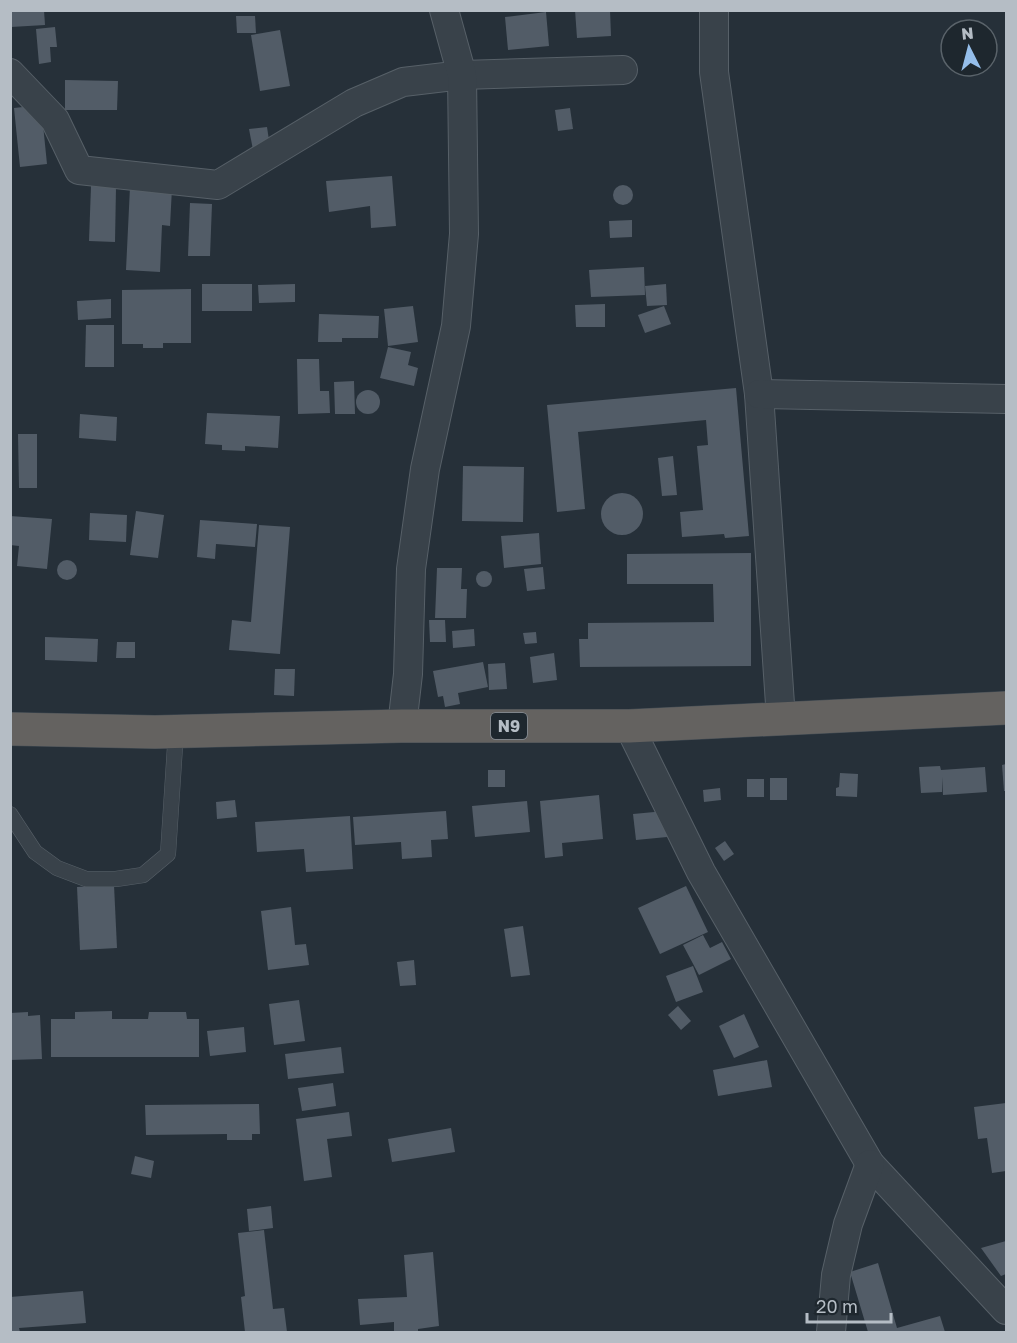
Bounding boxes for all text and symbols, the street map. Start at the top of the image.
north arrow [939,18,999,78]
text: N [960,23,975,44]
road number: N9 [491,713,527,739]
scale bar [807,1286,891,1324]
text: 20 m [816,1295,858,1317]

